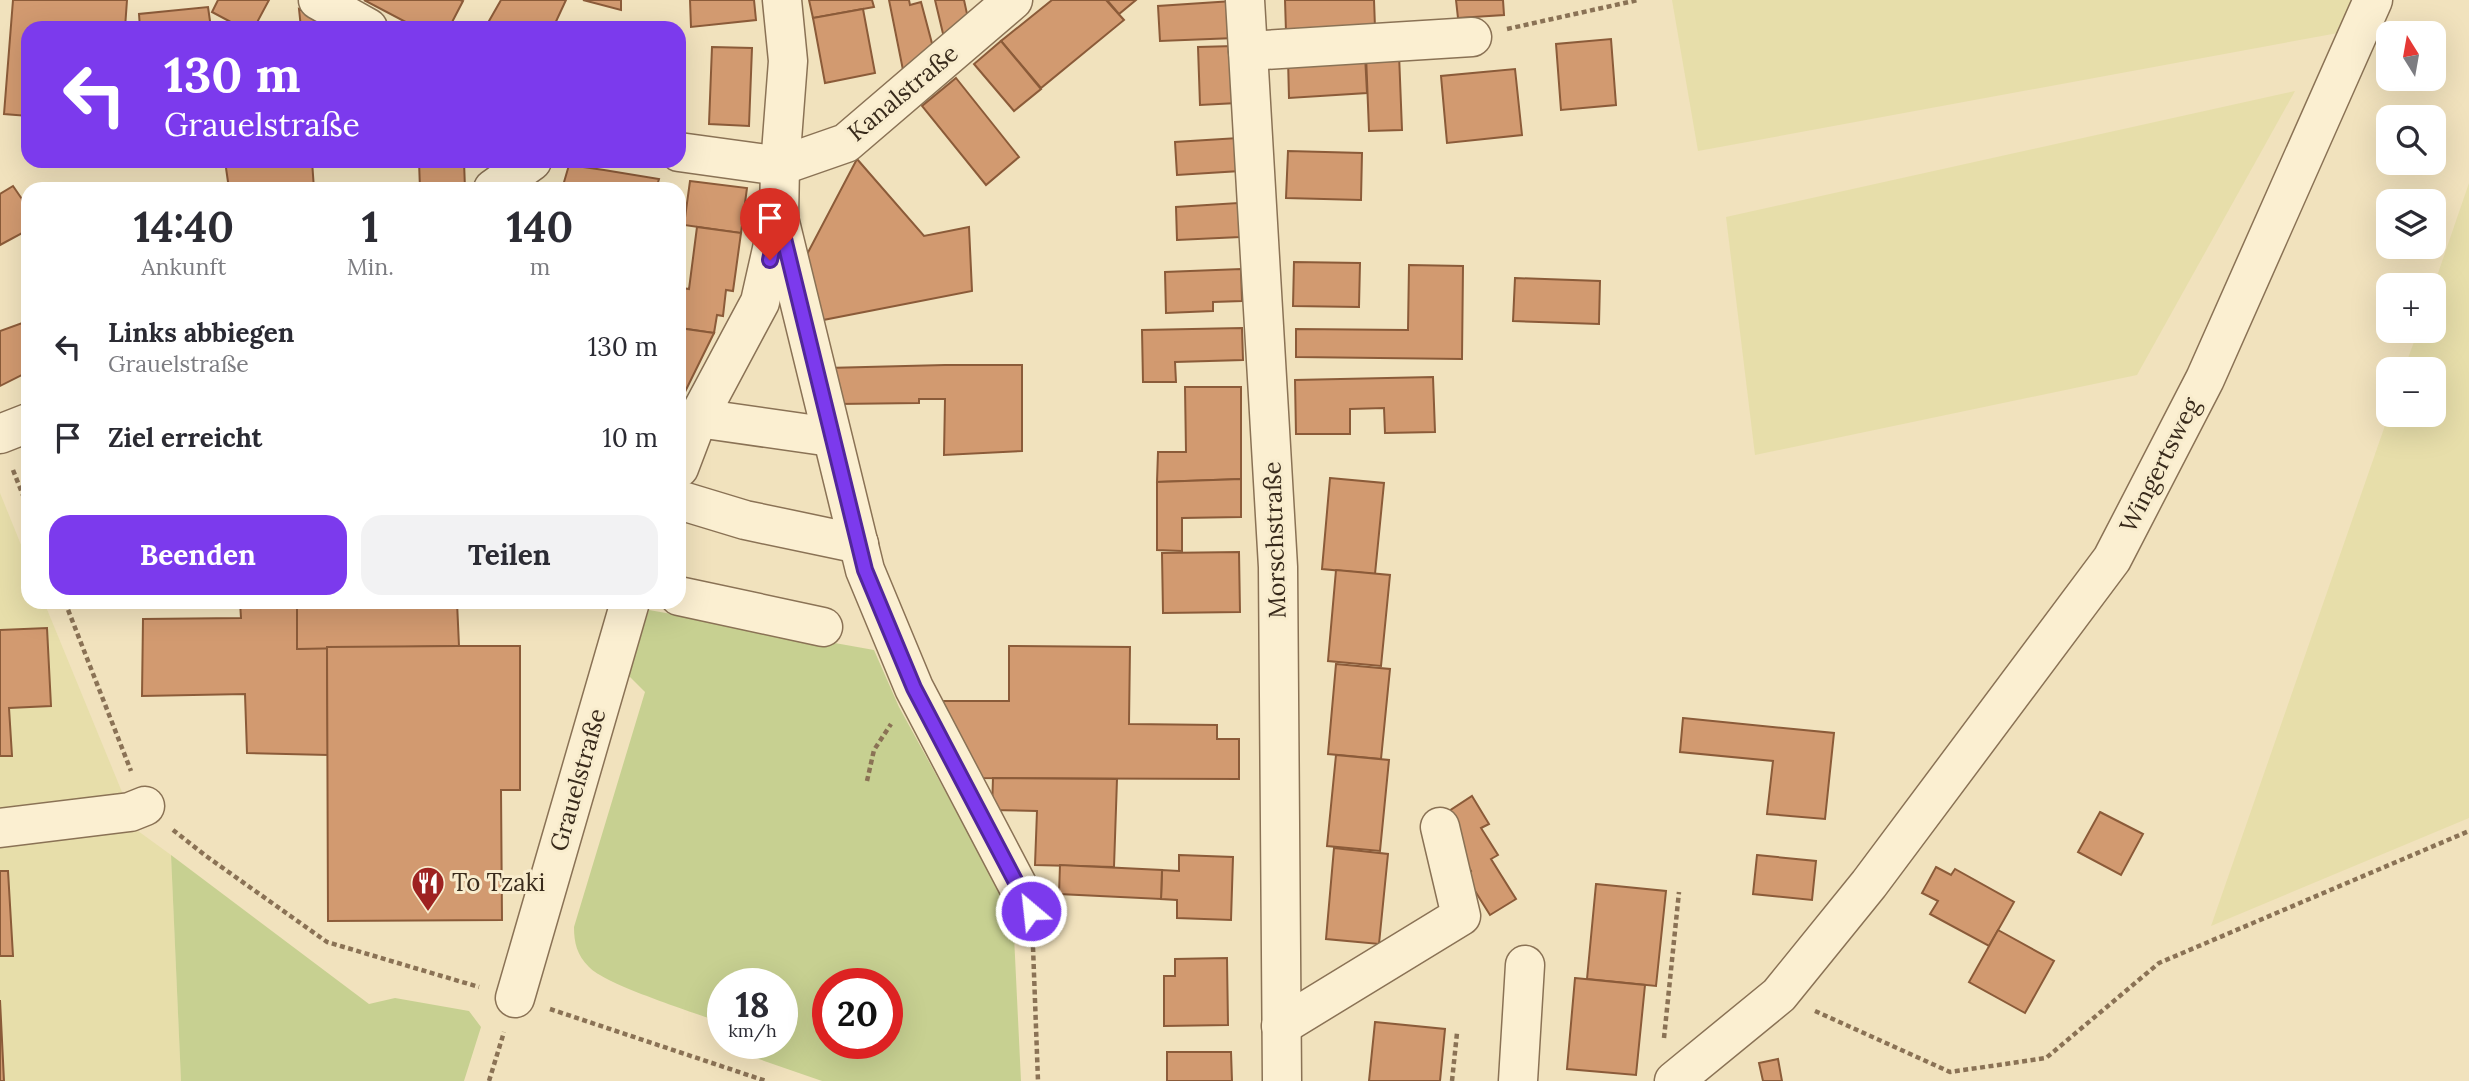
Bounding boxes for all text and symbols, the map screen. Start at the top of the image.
north arrow [2376,21,2446,91]
map controls [2376,21,2446,427]
street label: Kanalstraße [841,37,964,148]
text: 130 m [164,43,300,105]
icon: left [49,49,140,140]
text: Grauelstraße [164,104,360,145]
button: search [2376,105,2446,175]
pin [740,188,800,260]
button: layers [2376,189,2446,259]
icon: arrive [751,199,789,237]
text: 14:40 [134,200,234,254]
text: 1 [362,200,379,254]
text: 140 [507,200,573,254]
text: Ankunft [141,252,226,281]
text: Min. [347,252,394,281]
text: m [530,252,550,281]
button: + [2376,273,2446,343]
text: Links abbiegen [108,316,294,349]
icon: left [49,328,87,366]
text: 130 m [588,330,658,363]
text: Grauelstraße [108,349,249,378]
button: − [2376,357,2446,427]
street label: Wingertsweg [2112,392,2207,537]
icon: arrive [49,419,87,457]
text: Ziel erreicht [108,421,262,454]
text: 10 m [602,421,658,454]
street label: Morschstraße [1256,461,1293,619]
button: Beenden [49,515,347,595]
button: Teilen [361,515,658,595]
street label: Grauelstraße [542,705,613,855]
restaurant icon: To Tzaki [409,864,447,913]
place label: To Tzaki [452,867,545,898]
position arrow [994,874,1068,948]
speed limit sign: 20 [812,968,903,1059]
text: 18 [735,982,770,1027]
text: km/h [728,1019,777,1042]

